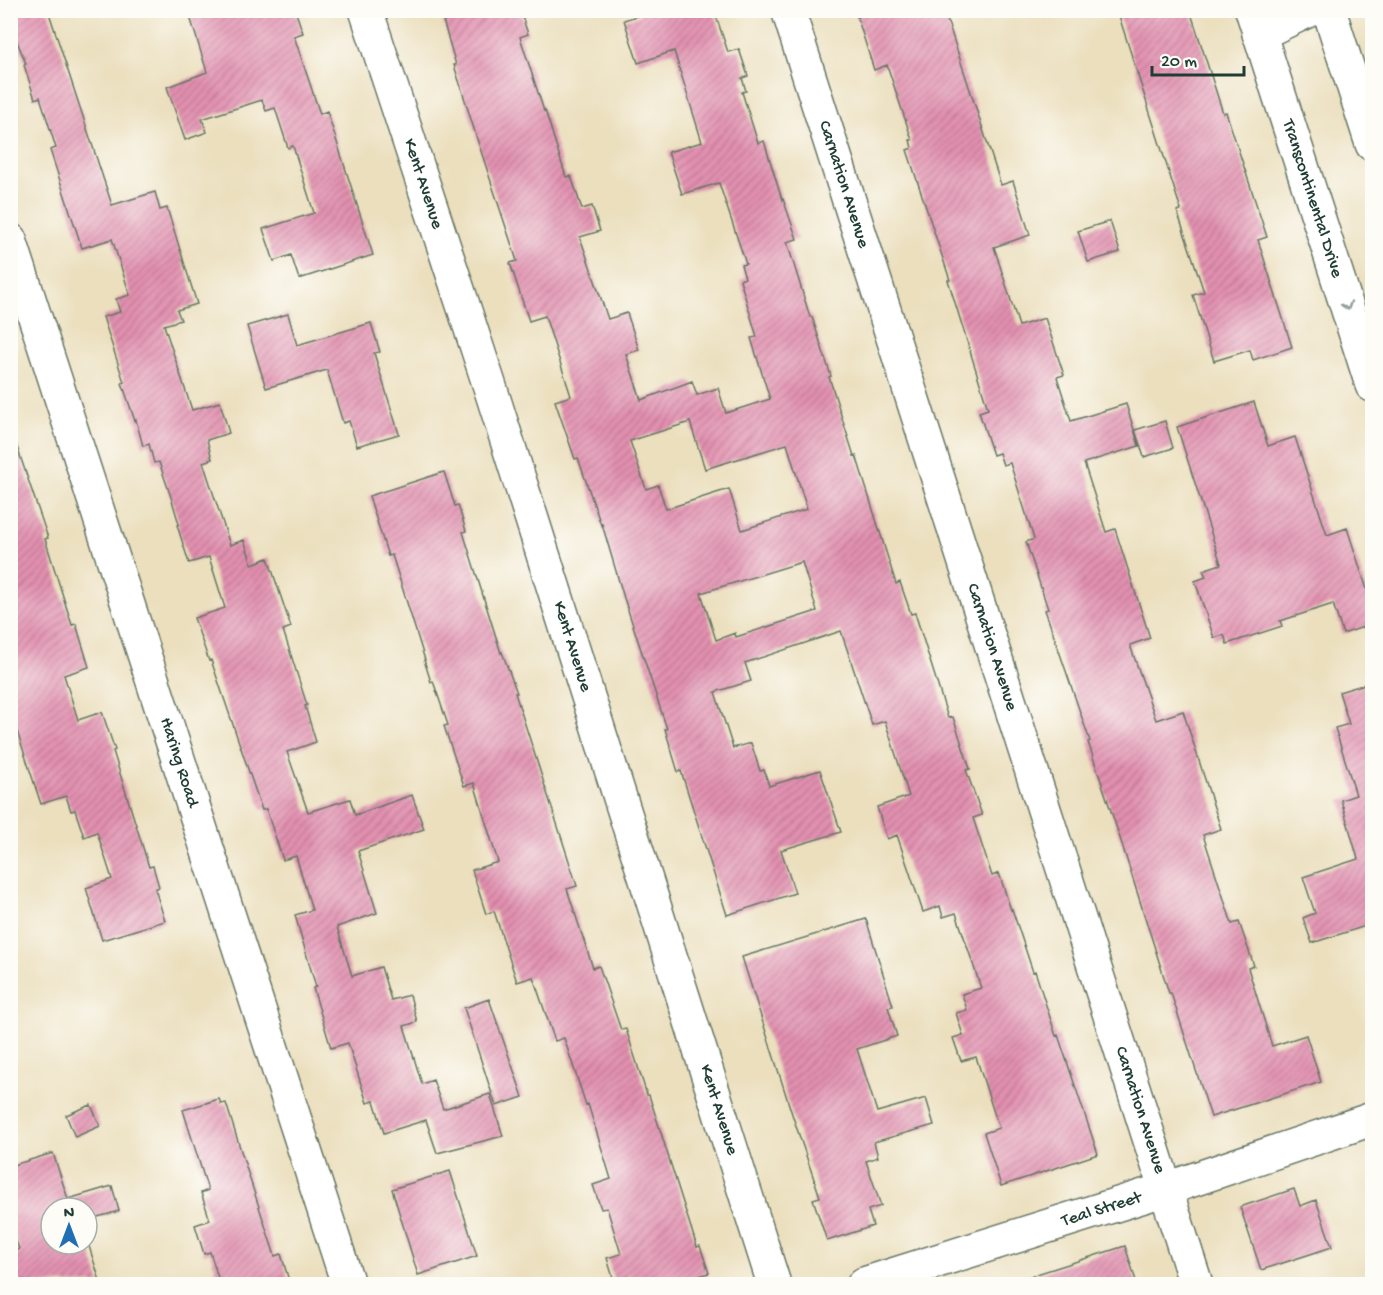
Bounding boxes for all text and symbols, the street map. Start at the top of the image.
scale bar [1152,39,1244,77]
text: 20 m [1161,52,1197,73]
street label: Transcontinental Drive [1277,116,1348,281]
street label: Carnation Avenue [814,118,874,251]
street label: Kent Avenue [399,136,448,232]
one-way arrow [1340,300,1352,311]
street label: Carnation Avenue [962,581,1022,714]
street label: Kent Avenue [548,599,596,695]
street label: Haring Road [155,715,204,811]
street label: Carnation Avenue [1110,1044,1171,1177]
street label: Kent Avenue [695,1062,743,1158]
street label: Teal Street [1058,1186,1146,1232]
north arrow [39,1196,99,1256]
text: N [64,1205,75,1224]

